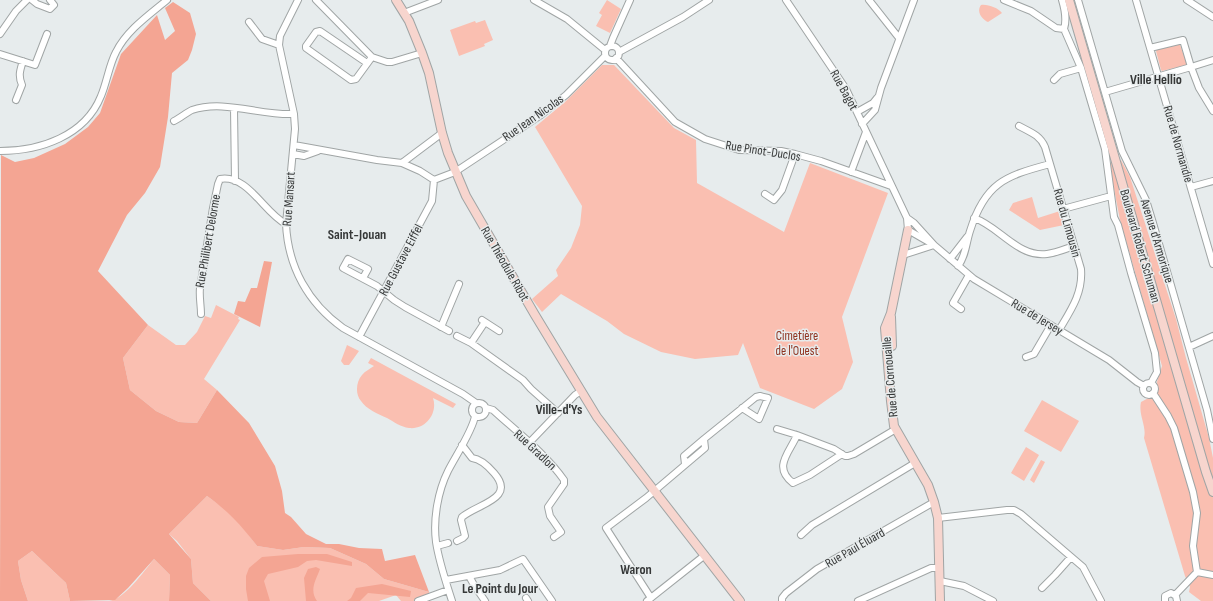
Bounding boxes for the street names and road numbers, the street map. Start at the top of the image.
street label: Rue Bagot [826,67,862,113]
street label: Rue Jean Nicolas [499,91,567,145]
street label: Rue de Normandie [1159,104,1197,184]
street label: Rue Pinot-Duclos [724,137,802,165]
street label: Rue Mansart [279,171,299,227]
street label: Rue du Limousin [1050,187,1084,259]
street label: Boulevard Robert Schuman [1116,187,1164,305]
street label: Rue Philibert Delorme [192,193,224,289]
street label: Avenue d'Armorique [1136,196,1177,285]
street label: Rue Gustave Eiffel [375,221,427,299]
street label: Rue Théodule Ribot [477,224,533,304]
street label: Rue de Jersey [1008,295,1066,339]
street label: Rue de Cornouaille [879,336,901,418]
street label: Rue Gradlon [510,426,560,474]
street label: Rue Paul Éluard [822,525,888,571]

